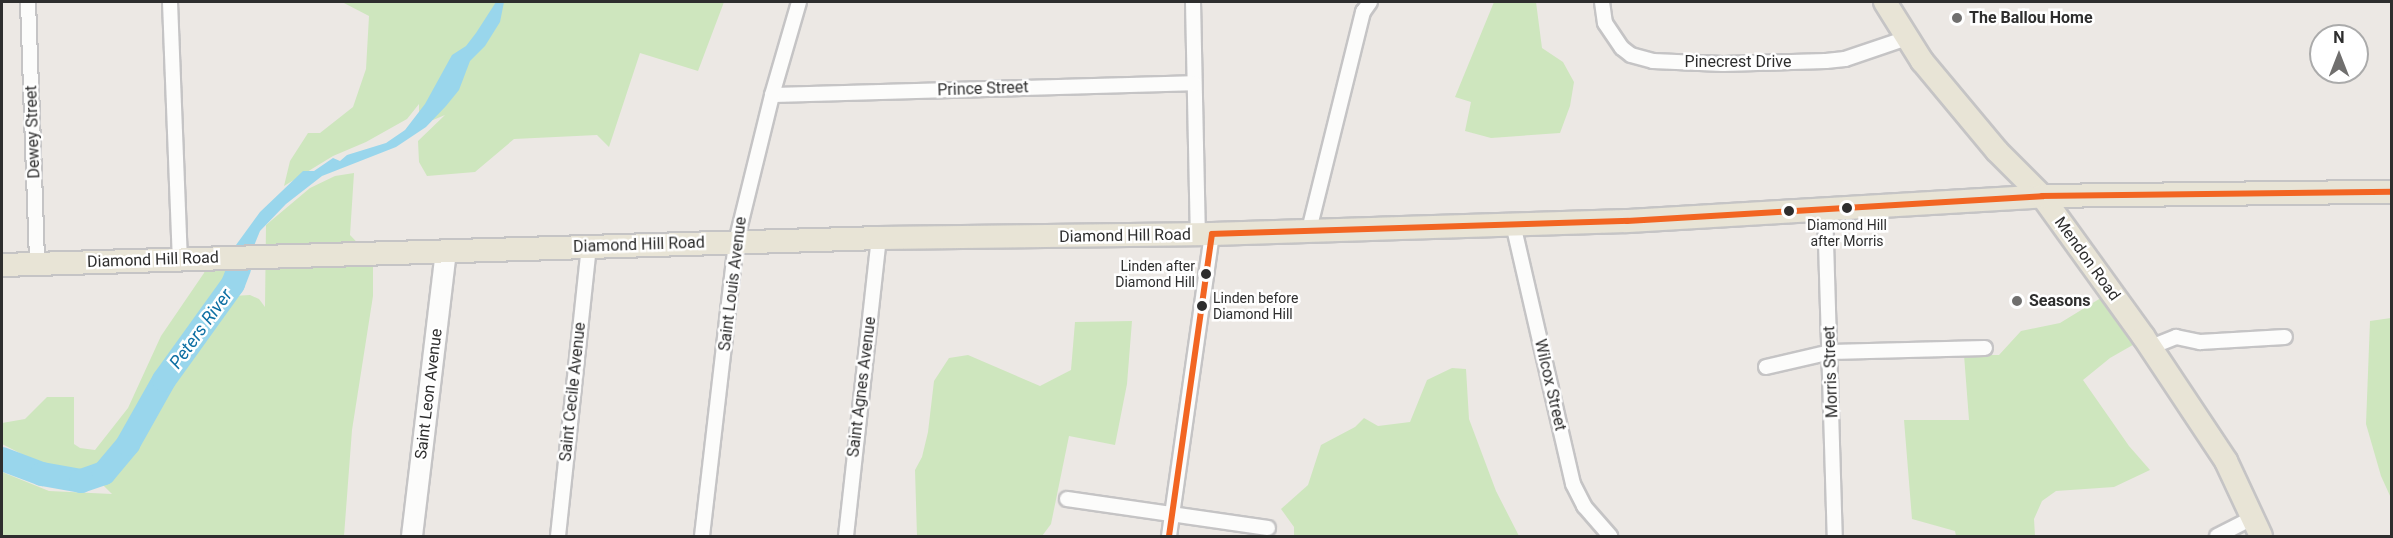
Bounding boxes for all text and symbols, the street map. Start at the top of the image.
place label: The Ballou Home [1969,8,2093,28]
marker: The Ballou Home [1950,11,1964,25]
north arrow [2309,24,2369,84]
text: N [2333,28,2345,47]
street label: Pinecrest Drive [1685,52,1791,72]
street label: Prince Street [937,78,1029,100]
street label: Dewey Street [22,85,44,179]
marker: Diamond Hill after Morris [1841,202,1853,214]
unlabelled marker [1783,205,1795,217]
street label: Mendon Road [2050,213,2124,305]
street label: Saint Louis Avenue [715,216,751,352]
place label: Diamond Hill after Morris [1807,217,1887,250]
street label: Diamond Hill Road [1059,225,1191,247]
street label: Diamond Hill Road [573,233,705,257]
street label: Diamond Hill Road [87,248,219,272]
place label: Linden after Diamond Hill [1115,258,1195,290]
marker: Linden after Diamond Hill [1200,268,1212,280]
water label: Peters River [165,285,237,373]
place label: Linden before Diamond Hill [1213,290,1298,322]
place label: Seasons [2029,291,2090,311]
marker: Seasons [2010,294,2024,308]
marker: Linden before Diamond Hill [1196,300,1208,312]
street label: Saint Agnes Avenue [844,316,880,458]
street label: Saint Cecile Avenue [556,321,590,463]
street label: Morris Street [1820,326,1842,418]
street label: Saint Leon Avenue [411,328,447,460]
street label: Wilcox Street [1530,337,1570,433]

